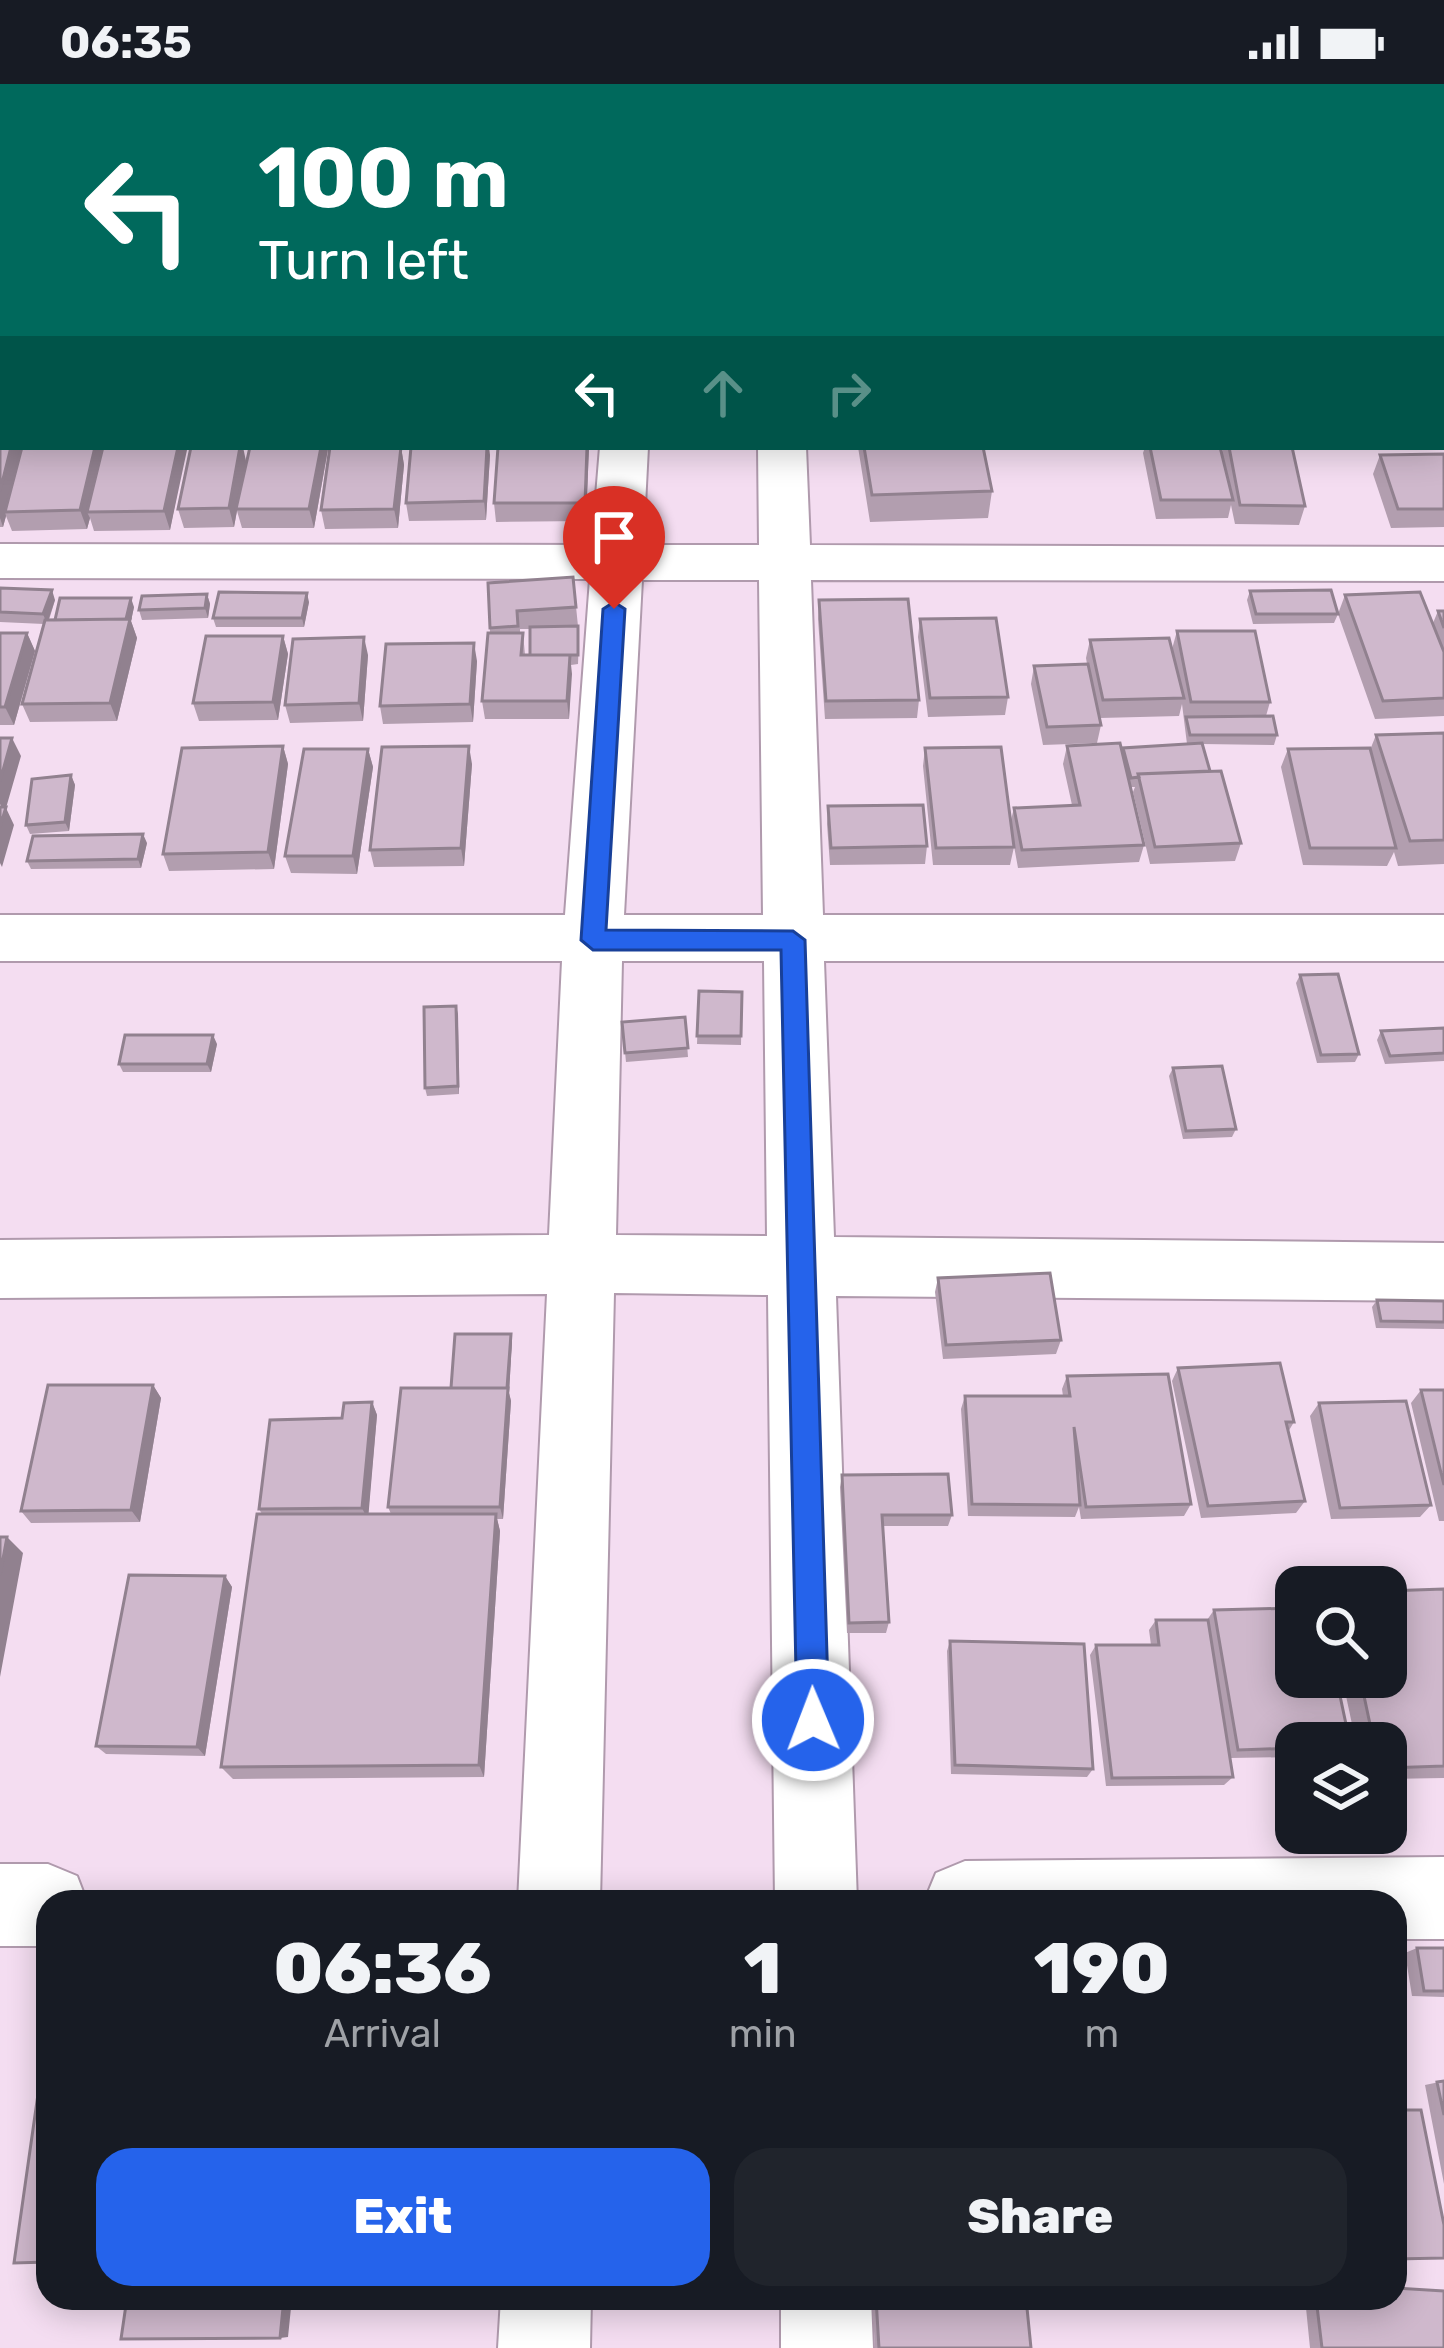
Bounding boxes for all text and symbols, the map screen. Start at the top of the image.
text: 06:35 [60,16,192,69]
text: 100 m [258,128,509,228]
icon: left [60,132,216,288]
text: Turn left [258,229,469,293]
icon: left [564,360,630,426]
icon: ahead [690,360,756,426]
icon: right [816,360,882,426]
pin [563,486,665,609]
icon: arrive [581,504,647,570]
map controls [1275,1566,1407,1854]
button: search [1275,1566,1407,1698]
position arrow [750,1657,876,1783]
button: layers [1275,1722,1407,1854]
text: 06:36 [273,1926,492,2011]
text: 1 [744,1926,782,2011]
text: 190 [1034,1926,1170,2011]
text: Arrival [324,2011,441,2057]
text: min [729,2011,797,2057]
text: m [1084,2011,1119,2057]
button: Exit [96,2148,710,2286]
button: Share [734,2148,1347,2286]

